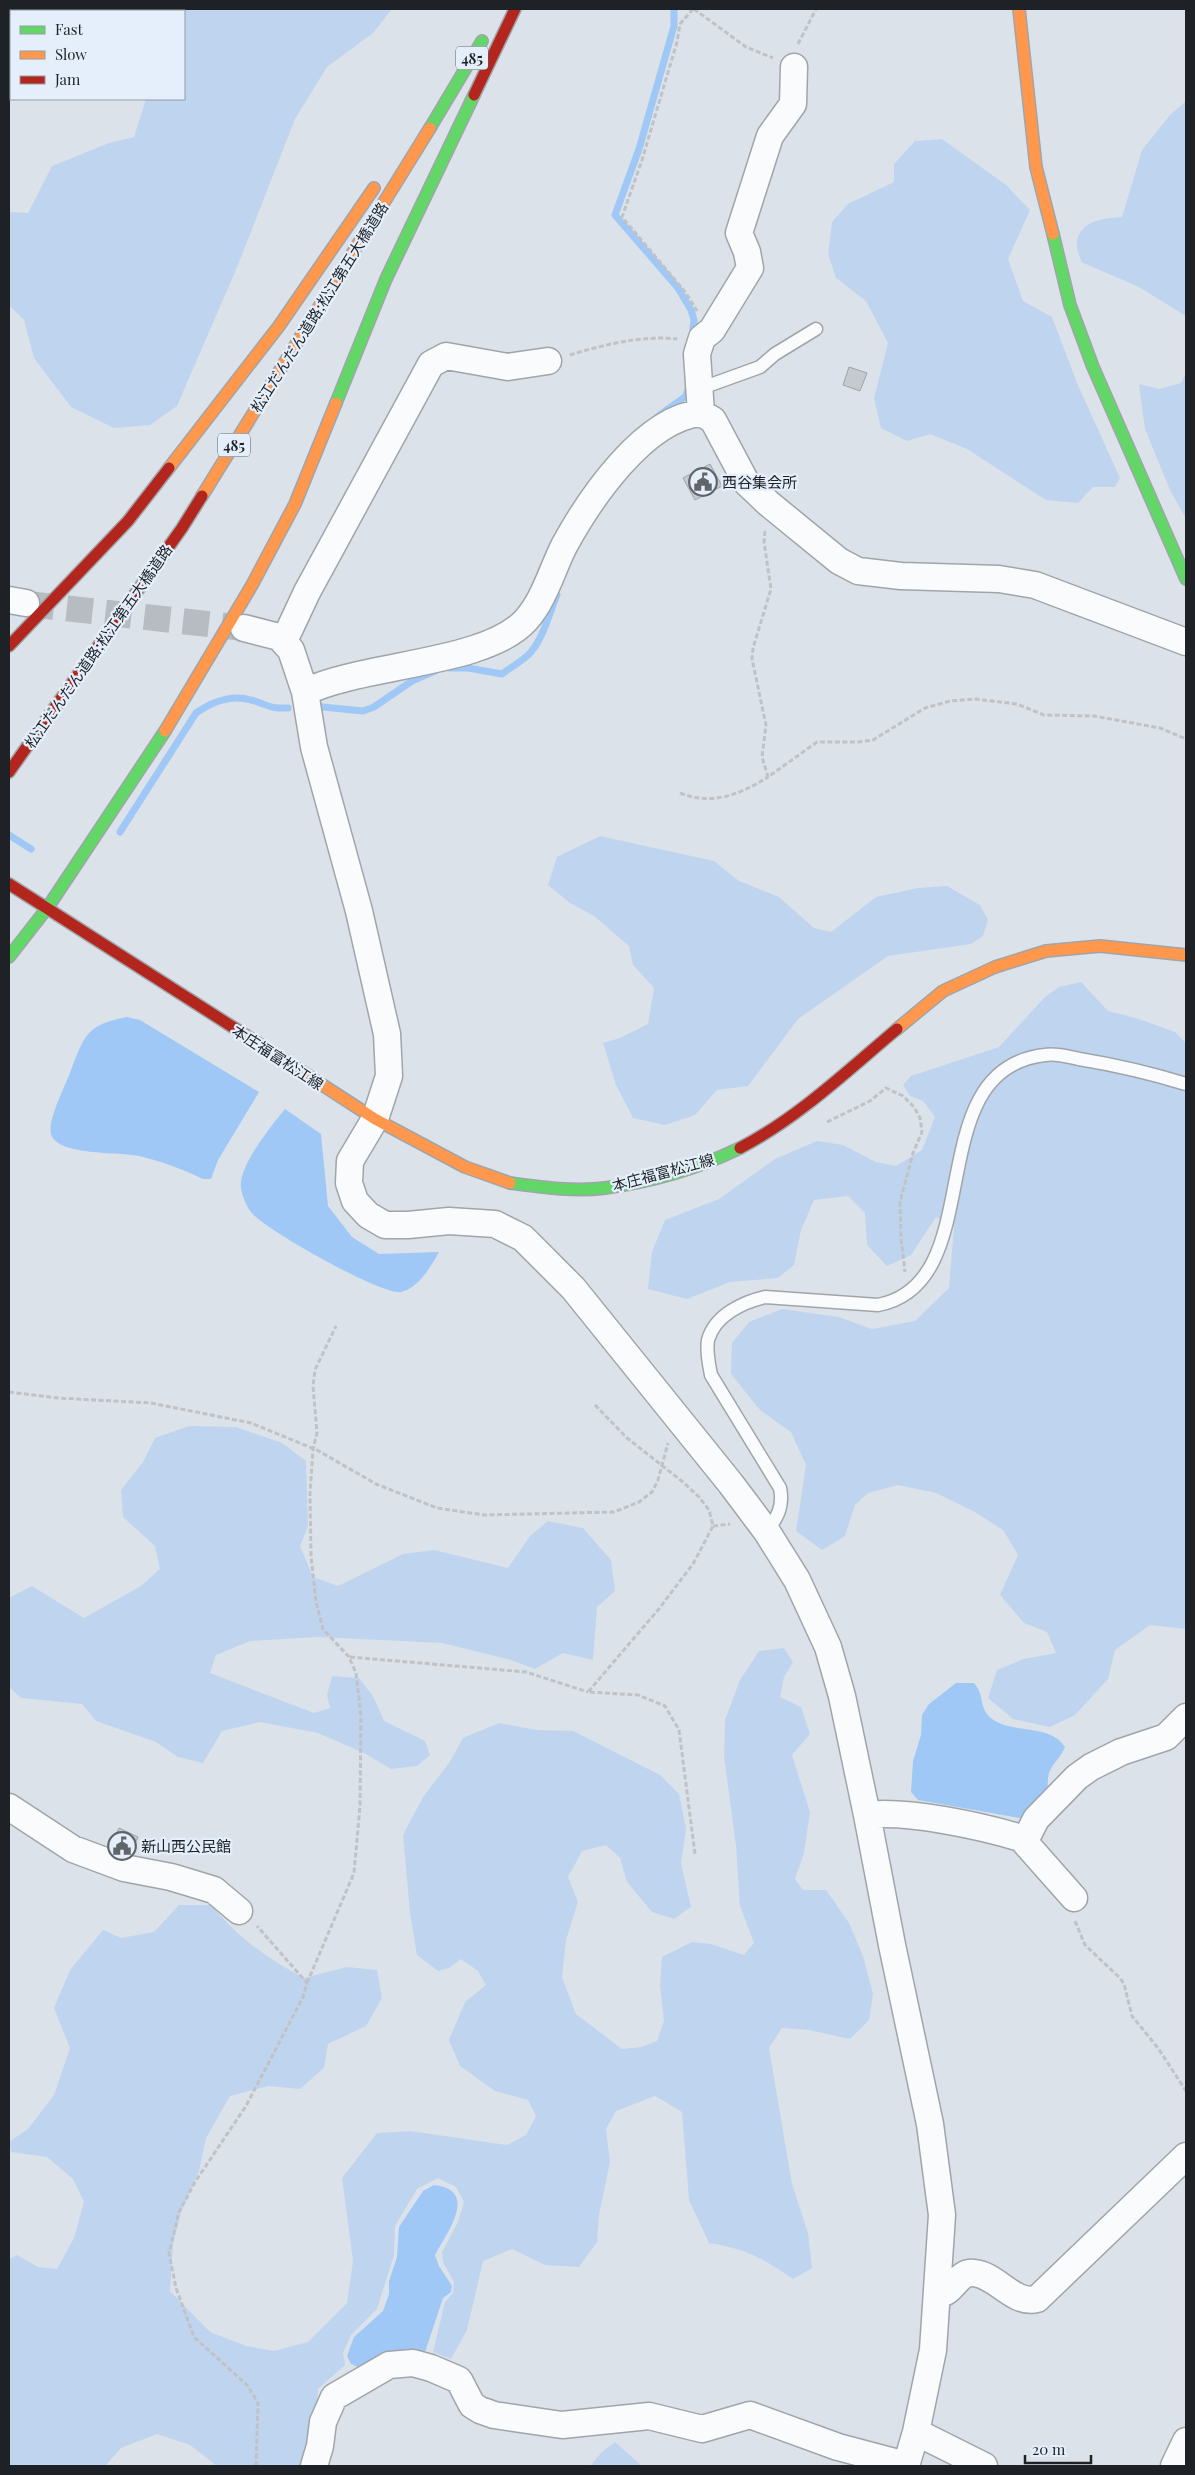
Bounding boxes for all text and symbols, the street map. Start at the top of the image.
legend [10,10,185,100]
text: Fast [55,19,84,39]
text: Slow [55,44,87,64]
road number: 485 [456,46,488,70]
text: Jam [54,69,81,89]
street label: 松江だんだん道路;松江第五大橋道路 [246,198,392,416]
road number: 485 [218,434,250,456]
public building icon: 西谷集会所 [688,467,718,497]
place label: 西谷集会所 [722,472,797,492]
street label: 松江だんだん道路;松江第五大橋道路 [20,540,176,752]
street label: 本庄福富松江線 [229,1020,327,1094]
street label: 本庄福富松江線 [610,1149,716,1195]
public building icon: 新山西公民館 [107,1831,137,1861]
place label: 新山西公民館 [141,1836,231,1856]
scale bar [1025,2432,1091,2464]
text: 20 m [1032,2439,1066,2459]

